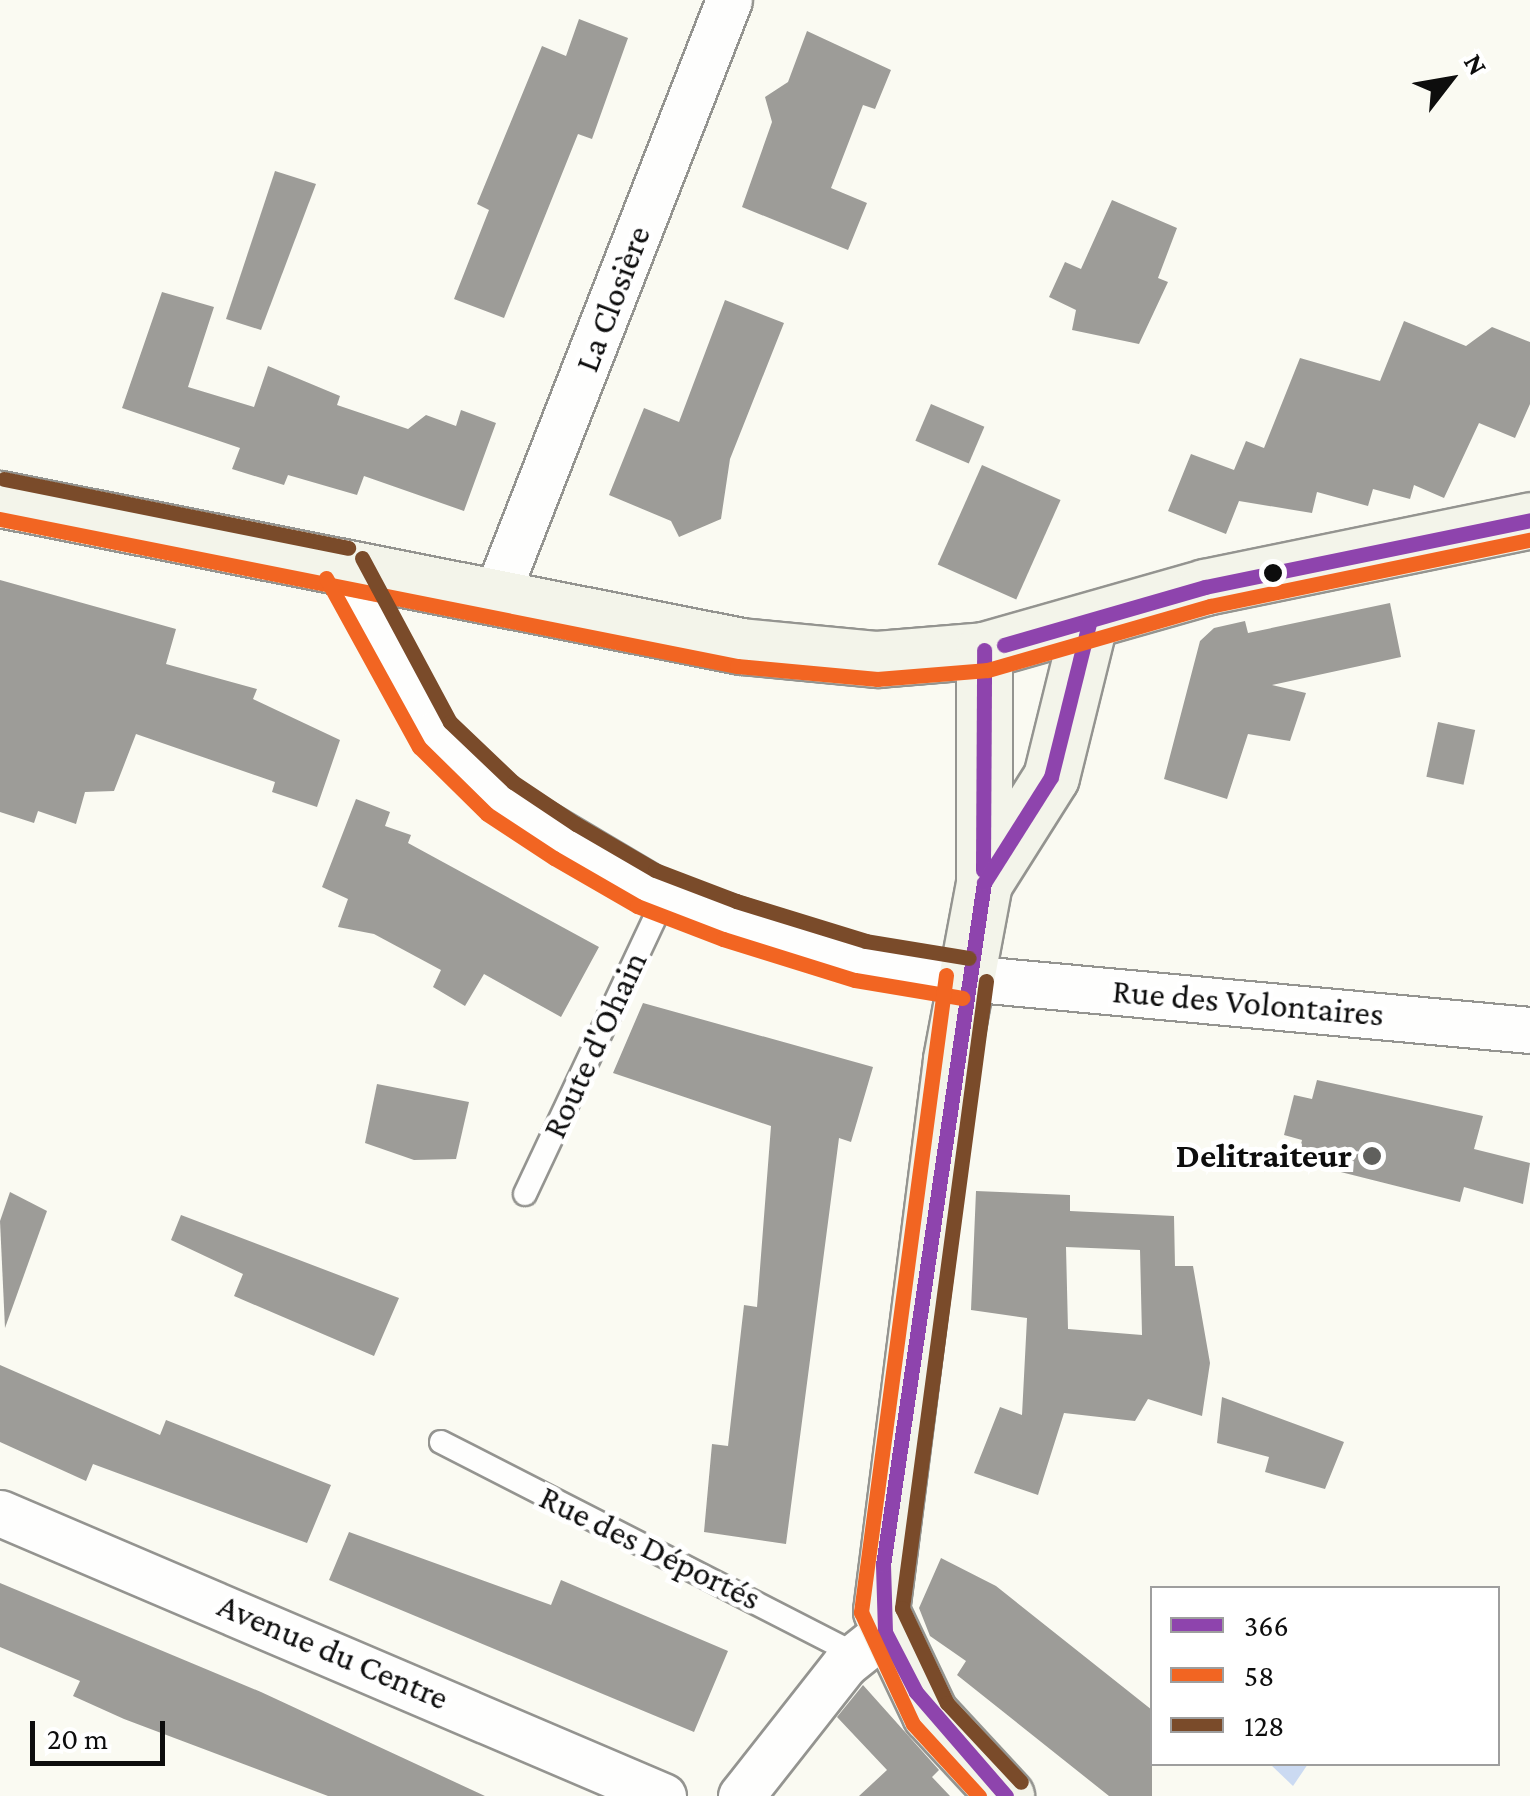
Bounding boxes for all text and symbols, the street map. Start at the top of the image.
north arrow [1400,30,1500,130]
text: N [1458,48,1494,80]
street label: La Closière [566,220,660,378]
unlabelled marker [1263,563,1283,583]
street label: Route d'Ohain [533,945,657,1145]
street label: Rue des Volontaires [1110,970,1386,1036]
place label: Delitraiteur [1176,1135,1352,1177]
marker: Delitraiteur [1361,1145,1383,1167]
street label: Rue des Déportés [533,1476,767,1620]
street label: Avenue du Centre [211,1585,455,1719]
legend [1150,1586,1500,1766]
text: 366 [1244,1609,1289,1642]
text: 58 [1244,1659,1274,1692]
scale bar [35,1701,170,1763]
text: 128 [1244,1709,1284,1742]
text: 20 m [47,1722,108,1755]

